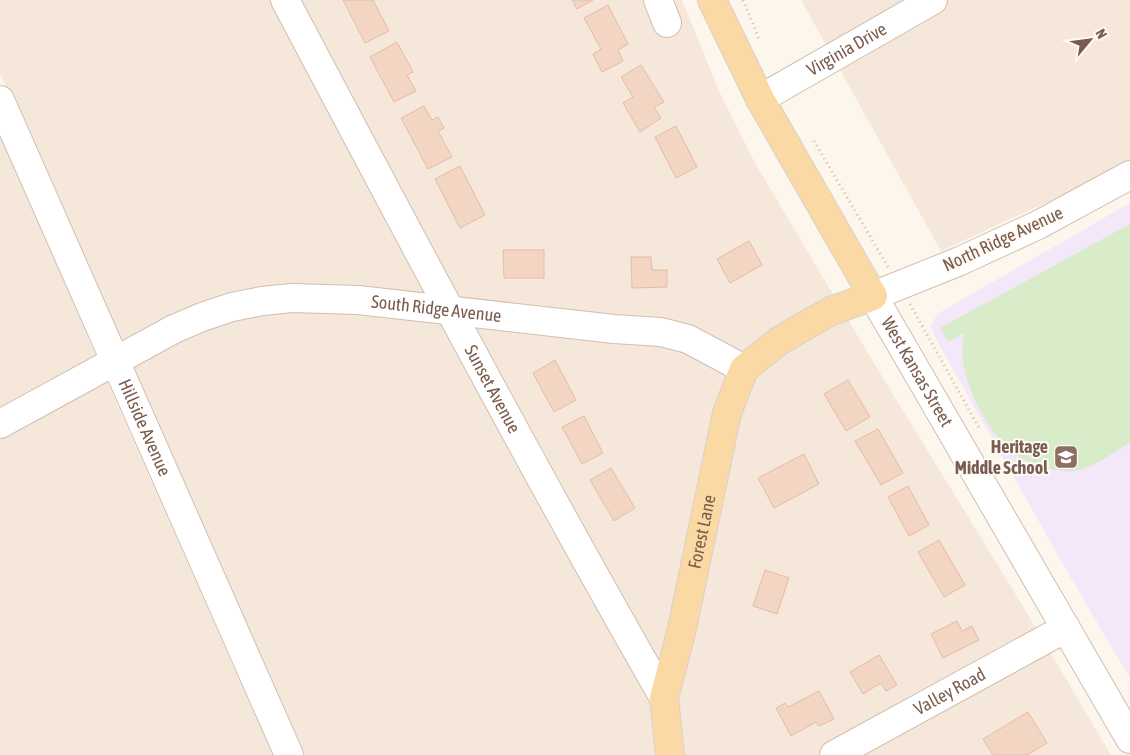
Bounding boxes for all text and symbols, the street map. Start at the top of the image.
north arrow [1065,15,1115,65]
street label: Virginia Drive [803,18,890,80]
text: N [1092,26,1110,41]
street label: North Ridge Avenue [939,202,1066,276]
street label: South Ridge Avenue [370,291,503,326]
street label: West Kansas Street [877,313,957,430]
street label: Sunset Avenue [461,341,525,437]
street label: Hillside Avenue [114,376,176,479]
place label: Heritage Middle School [955,436,1048,478]
school or university icon: Heritage Middle School [1053,444,1079,470]
street label: Forest Lane [684,493,720,571]
street label: Valley Road [910,663,989,719]

